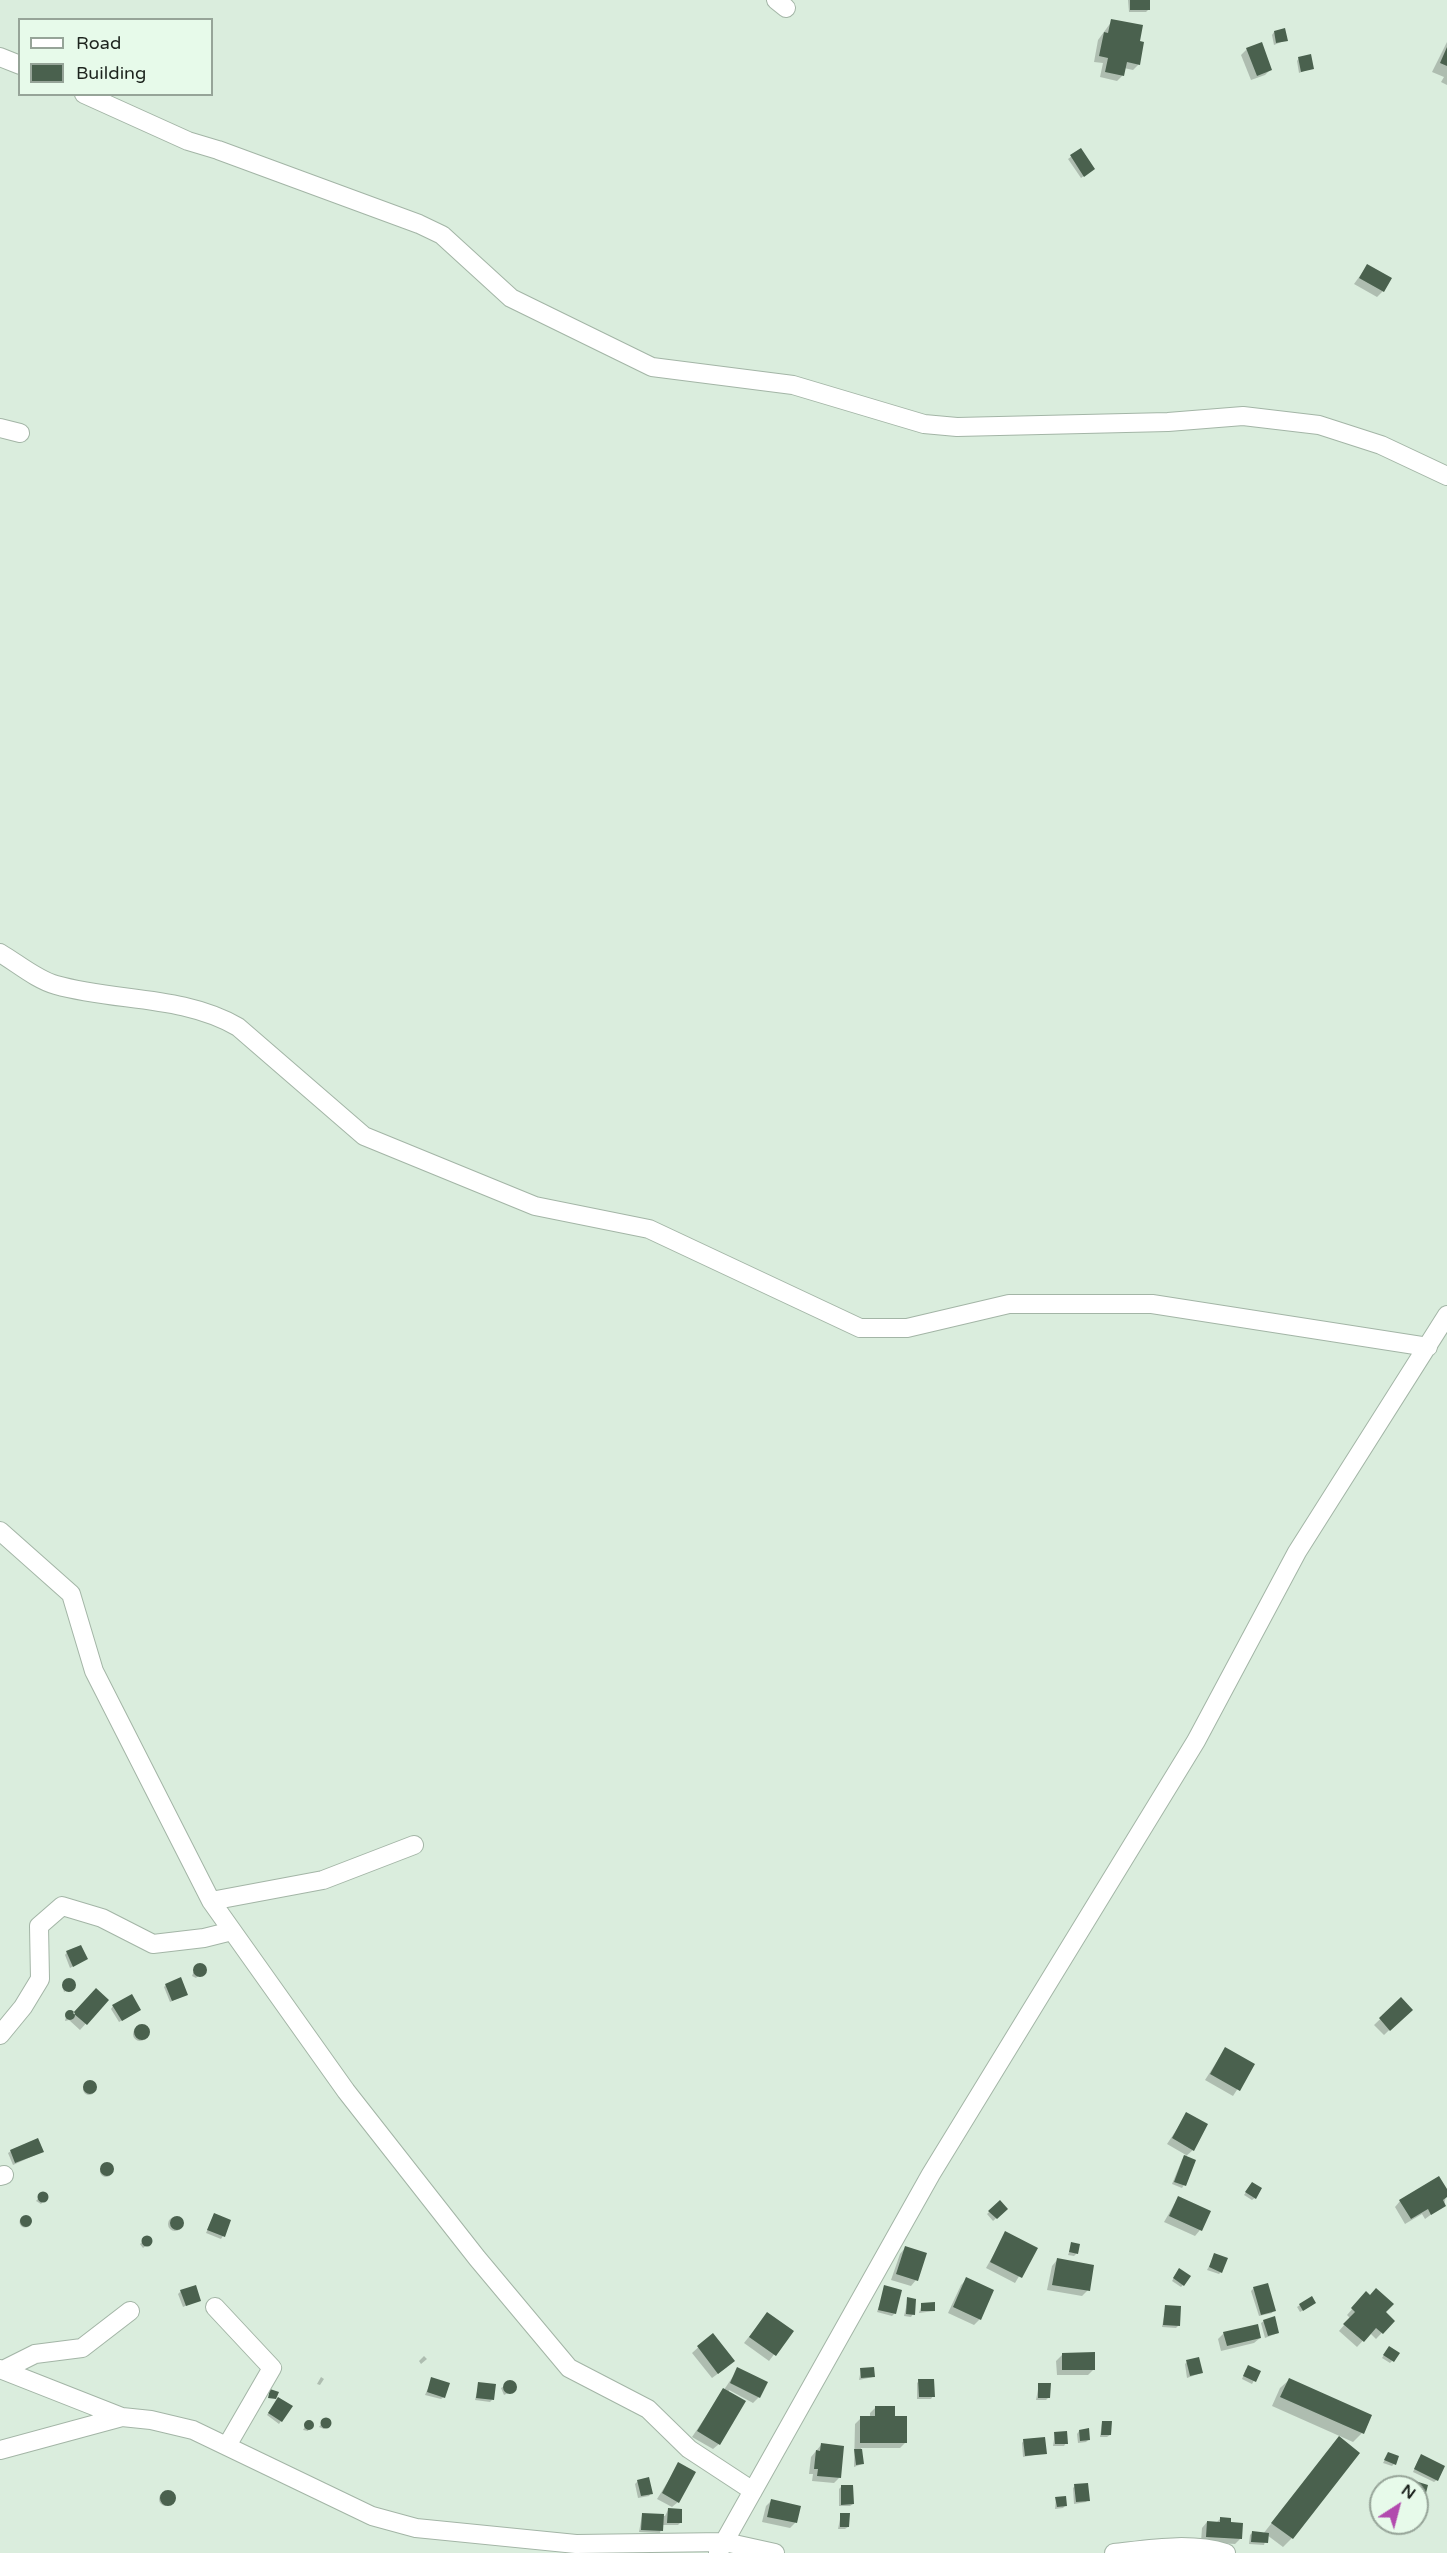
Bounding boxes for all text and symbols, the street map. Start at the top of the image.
legend [18,18,213,96]
text: Road [76,32,121,54]
text: Building [76,62,146,84]
north arrow [1369,2475,1429,2535]
text: N [1397,2480,1419,2504]

